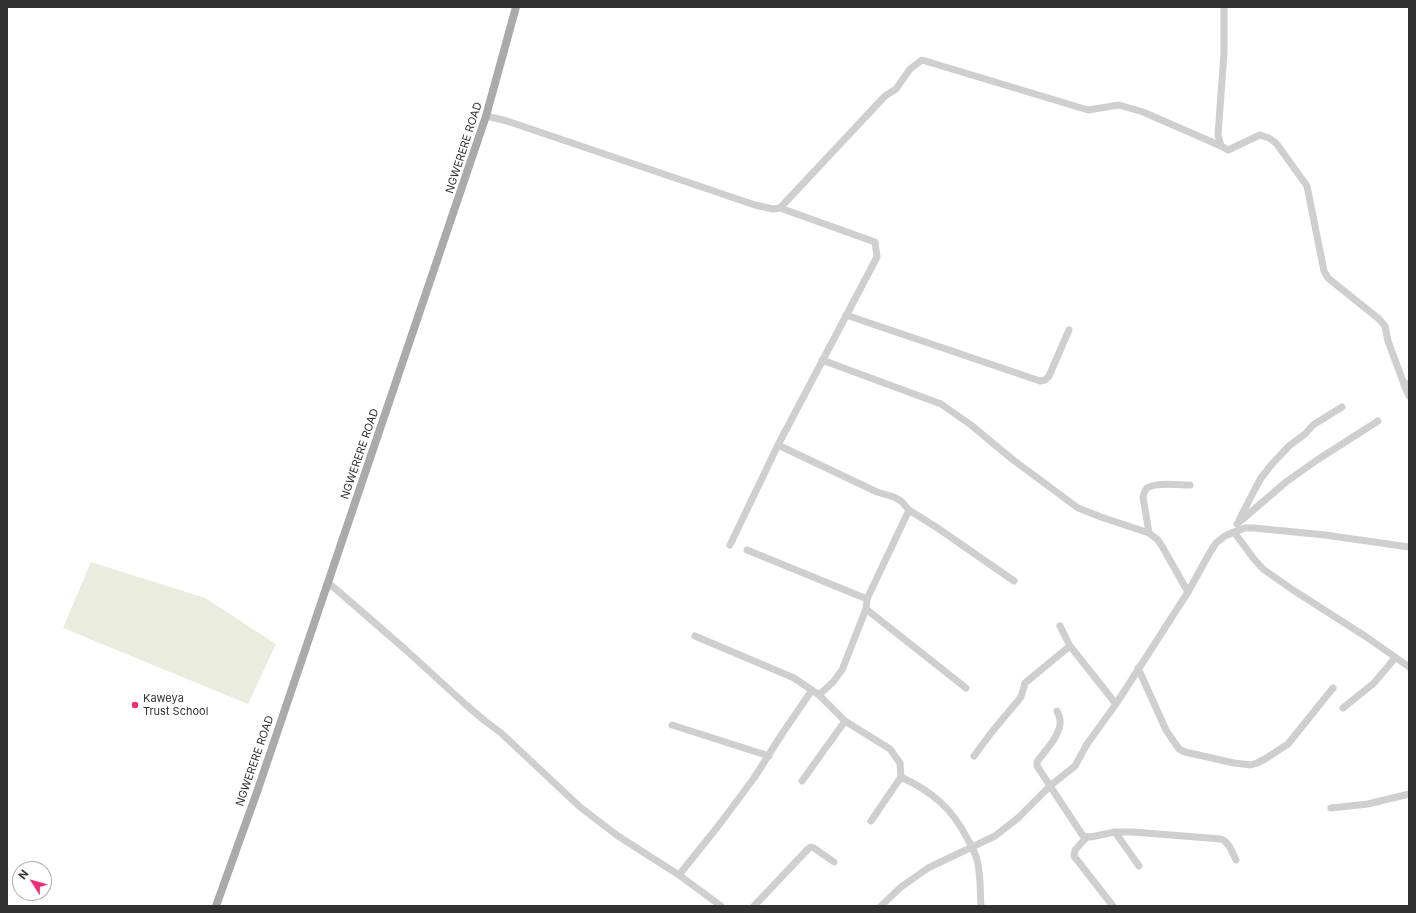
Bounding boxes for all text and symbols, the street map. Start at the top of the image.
street label: NGWERERE ROAD [443,101,485,195]
street label: NGWERERE ROAD [338,407,382,501]
place label: Kaweya Trust School [143,692,208,718]
marker: Kaweya Trust School [130,700,140,710]
street label: NGWERERE ROAD [233,714,277,808]
north arrow [12,861,52,901]
text: N [15,867,31,882]

